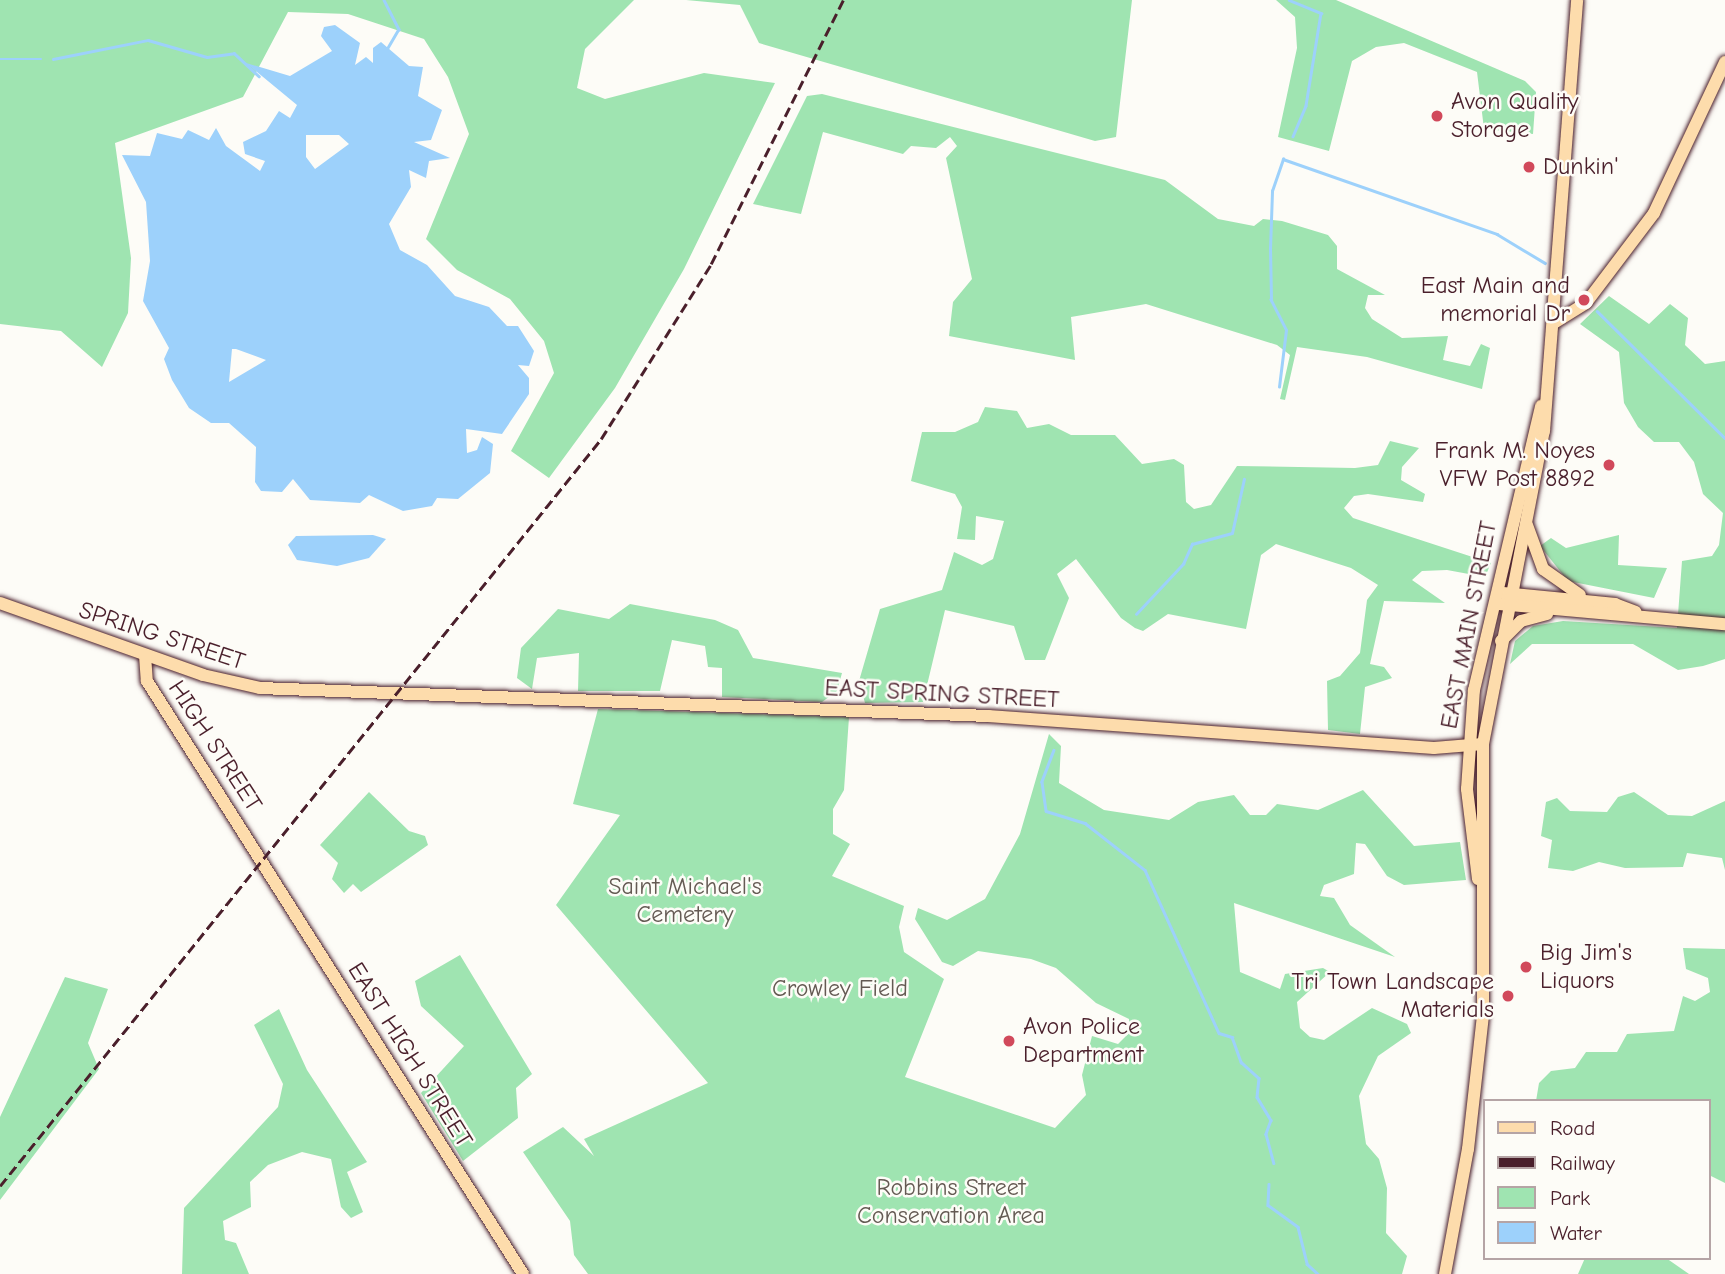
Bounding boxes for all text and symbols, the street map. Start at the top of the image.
place label: Avon Quality Storage [1451,88,1578,144]
marker: Avon Quality Storage [1429,108,1445,124]
place label: Dunkin' [1543,153,1619,181]
marker: Dunkin' [1521,159,1537,175]
place label: East Main and memorial Dr [1421,272,1570,328]
marker: East Main and memorial Dr [1576,292,1592,308]
place label: Frank M. Noyes VFW Post 8892 [1434,437,1595,493]
marker: Frank M. Noyes VFW Post 8892 [1601,457,1617,473]
street label: EAST MAIN STREET [1435,519,1503,731]
street label: SPRING STREET [75,596,249,676]
street label: EAST SPRING STREET [824,673,1060,715]
street label: HIGH STREET [162,675,268,817]
park label: Saint Michael's Cemetery [608,873,762,929]
place label: Big Jim's Liquors [1540,939,1632,995]
street label: EAST HIGH STREET [342,957,478,1153]
marker: Big Jim's Liquors [1518,959,1534,975]
place label: Tri Town Landscape Materials [1291,968,1494,1024]
park label: Crowley Field [772,975,908,1003]
marker: Tri Town Landscape Materials [1500,988,1516,1004]
place label: Avon Police Department [1023,1013,1144,1069]
marker: Avon Police Department [1001,1033,1017,1049]
legend [1484,1099,1711,1260]
text: Road [1550,1116,1595,1140]
text: Railway [1550,1151,1615,1175]
park label: Robbins Street Conservation Area [857,1174,1045,1230]
text: Park [1550,1186,1590,1210]
text: Water [1550,1221,1602,1245]

